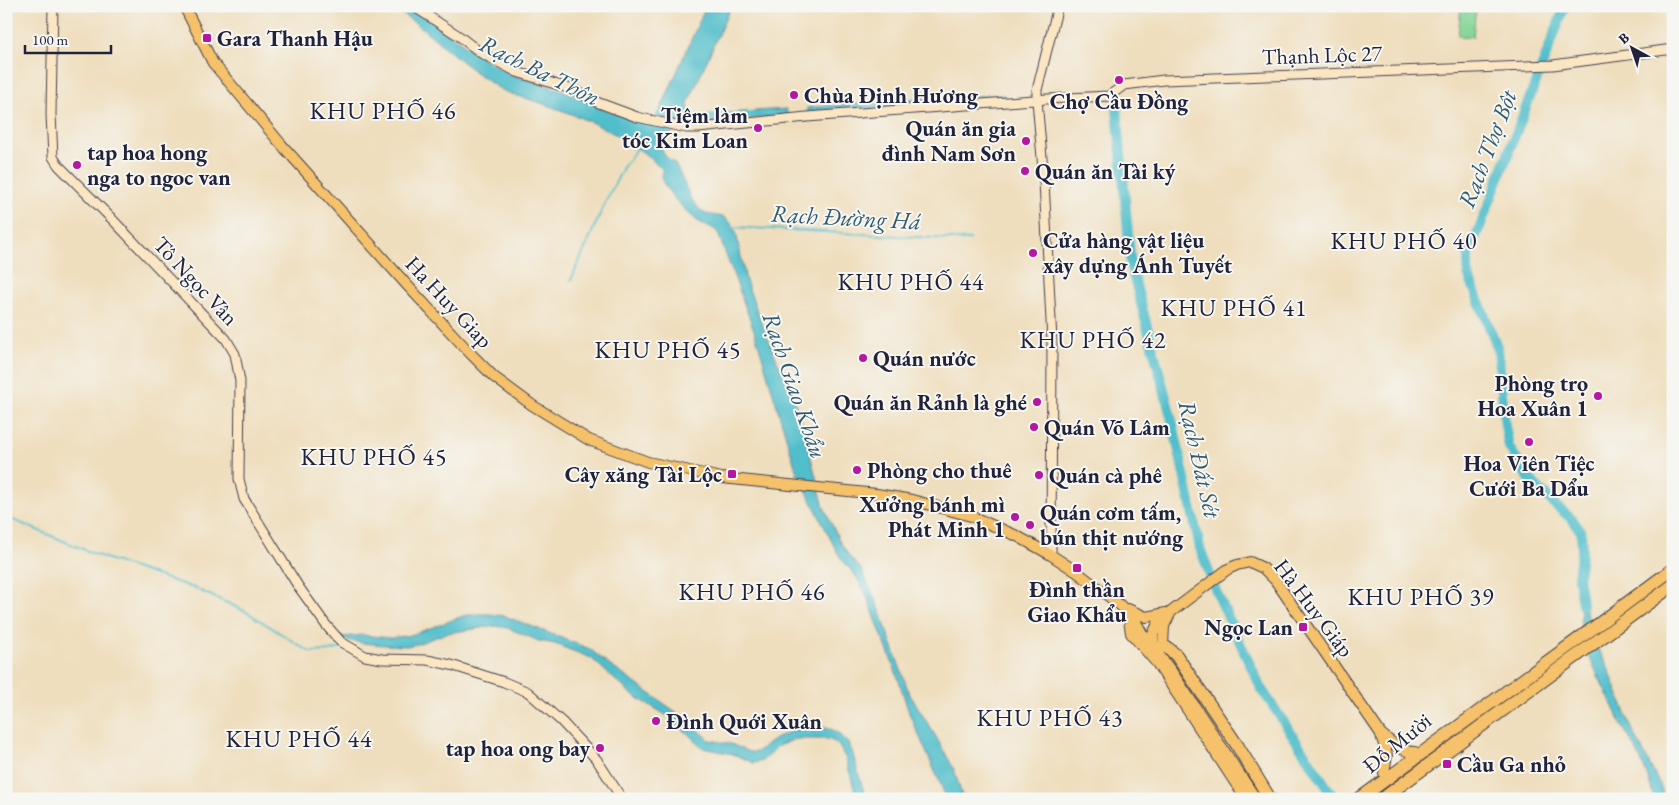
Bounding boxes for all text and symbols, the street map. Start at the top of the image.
scale bar [25,22,111,54]
north arrow [1606,22,1656,72]
place label: Gara Thanh Hậu [217,24,373,53]
water label: Rạch Ba Thôn [475,27,605,113]
text: B [1615,28,1633,48]
text: 100 m [32,30,69,49]
marker: Gara Thanh Hậu [201,32,213,44]
street label: Thạnh Lộc 27 [1261,38,1383,72]
marker: Chợ Cầu Đồng [1113,74,1125,86]
place label: Chùa Định Hương [804,81,979,110]
water label: Rạch Thợ Bột [1450,85,1524,212]
place label: Chợ Cầu Đồng [1050,87,1189,116]
marker: Chùa Định Hương [788,89,800,101]
district label: KHU PHỐ 46 [309,95,457,126]
place label: Tiệm làm tóc Kim Loan [622,101,749,155]
place label: Quán ăn gia đình Nam Sơn [882,114,1017,168]
marker: Tiệm làm tóc Kim Loan [752,122,764,134]
marker: Quán ăn gia đình Nam Sơn [1020,135,1032,147]
place label: tap hoa hong nga to ngoc van [87,138,231,192]
place label: Quán ăn Tài ký [1035,157,1176,186]
marker: tap hoa hong nga to ngoc van [71,159,83,171]
marker: Quán ăn Tài ký [1019,165,1031,177]
water label: Rạch Đường Há [770,198,922,236]
district label: KHU PHỐ 40 [1330,225,1478,256]
place label: Cửa hàng vật liệu xây dựng Ánh Tuyết [1043,226,1233,280]
street label: Tô Ngọc Vân [147,230,245,332]
marker: Cửa hàng vật liệu xây dựng Ánh Tuyết [1027,247,1039,259]
street label: Ha Huy Giap [399,250,499,354]
district label: KHU PHỐ 44 [837,266,985,297]
district label: KHU PHỐ 41 [1160,292,1308,323]
water label: Rạch Giao Khẩu [755,308,835,462]
district label: KHU PHỐ 42 [1019,324,1167,355]
district label: KHU PHỐ 45 [594,334,742,365]
place label: Quán nước [873,344,976,373]
marker: Quán nước [857,352,869,364]
place label: Phòng trọ Hoa Xuân 1 [1477,369,1588,423]
place label: Quán ăn Rảnh là ghé [834,388,1027,417]
marker: Phòng trọ Hoa Xuân 1 [1592,390,1604,402]
marker: Quán ăn Rảnh là ghé [1031,396,1043,408]
water label: Rạch Đất Sét [1171,397,1229,522]
place label: Quán Võ Lâm [1044,413,1170,442]
marker: Quán Võ Lâm [1028,421,1040,433]
marker: Hoa Viên Tiệc Cưới Ba Dẩu [1523,436,1535,448]
district label: KHU PHỐ 45 [300,441,448,472]
place label: Hoa Viên Tiệc Cưới Ba Dẩu [1463,449,1595,503]
place label: Phòng cho thuê [867,456,1012,485]
place label: Cây xăng Tài Lộc [565,460,722,489]
place label: Quán cà phê [1049,461,1162,490]
marker: Phòng cho thuê [851,464,863,476]
marker: Cây xăng Tài Lộc [726,468,738,480]
marker: Quán cà phê [1033,469,1045,481]
place label: Xưởng bánh mì Phát Minh 1 [858,490,1005,544]
place label: Quán cơm tấm, bún thịt nướng [1040,498,1184,552]
marker: Xưởng bánh mì Phát Minh 1 [1009,511,1021,523]
marker: Quán cơm tấm, bún thịt nướng [1024,519,1036,531]
street label: Hà Huy Giáp [1267,553,1361,663]
marker: Đình thần Giao Khẩu [1071,562,1083,574]
place label: Đình thần Giao Khẩu [1027,575,1127,629]
district label: KHU PHỐ 46 [678,576,826,607]
district label: KHU PHỐ 39 [1347,581,1495,612]
place label: Ngọc Lan [1204,613,1294,642]
marker: Ngọc Lan [1297,621,1309,633]
district label: KHU PHỐ 43 [976,702,1124,733]
street label: Đỗ Mười [1357,706,1437,780]
place label: Đình Quới Xuân [666,707,823,736]
marker: Đình Quới Xuân [650,715,662,727]
district label: KHU PHỐ 44 [225,723,373,754]
place label: tap hoa ong bay [445,734,590,763]
marker: tap hoa ong bay [594,742,606,754]
place label: Cầu Ga nhỏ [1457,750,1566,779]
marker: Cầu Ga nhỏ [1441,758,1453,770]

